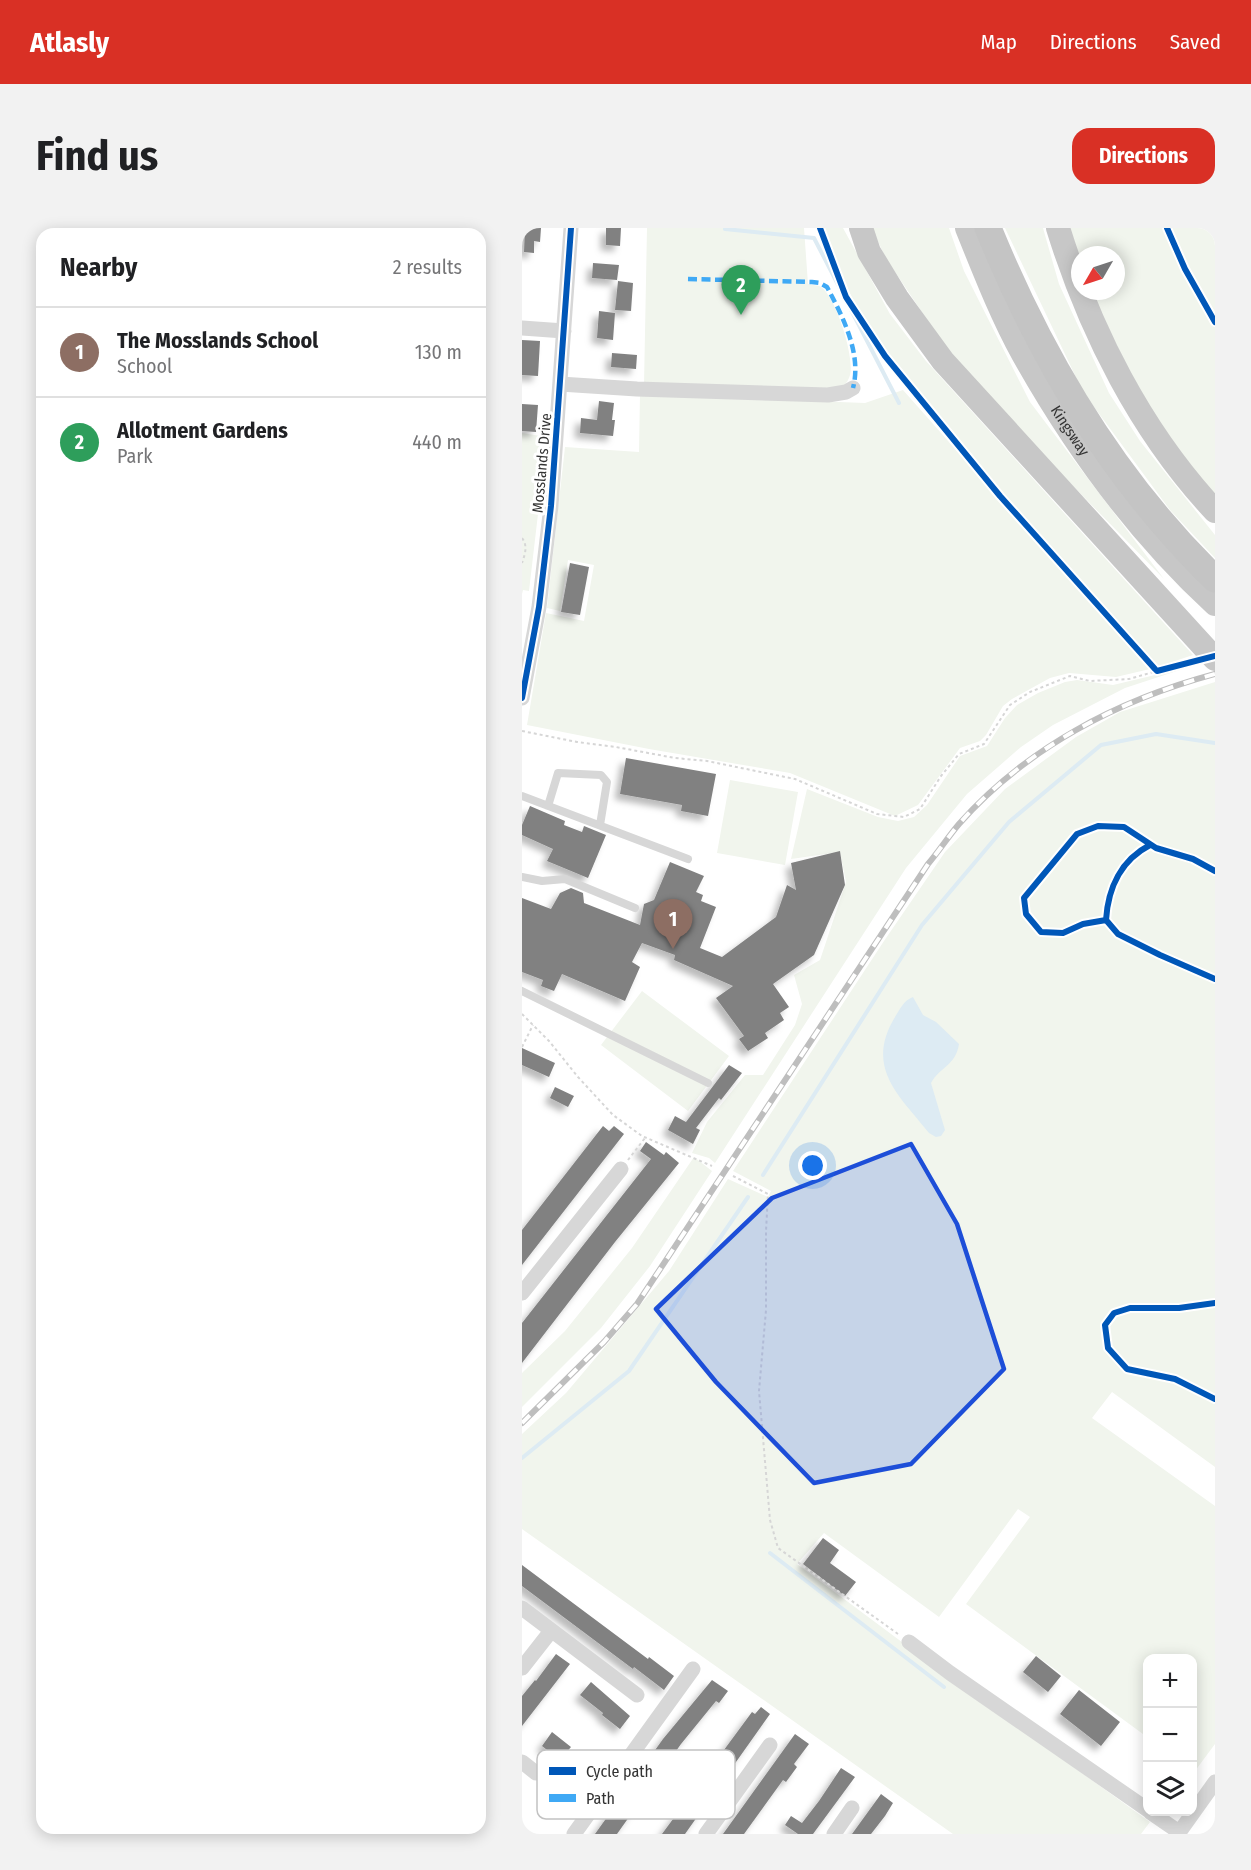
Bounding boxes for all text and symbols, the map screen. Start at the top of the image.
text: Atlasly [30,26,109,59]
text: Map [980,29,1017,55]
text: Directions [1050,29,1137,55]
text: Saved [1170,29,1221,55]
button: Directions [1072,128,1215,184]
text: Find us [36,131,158,181]
north arrow [1071,246,1125,300]
text: Nearby [60,252,137,283]
text: 2 results [393,255,462,279]
pin: 2 [722,266,760,315]
text: The Mosslands School [117,327,318,354]
text: 1 [75,340,84,364]
text: 130 m [415,340,462,364]
text: School [117,354,172,378]
street label: Kingsway [1047,402,1093,460]
street label: Mosslands Drive [529,412,555,514]
text: Allotment Gardens [117,417,288,444]
text: 2 [75,430,84,454]
text: 440 m [412,430,462,454]
text: Park [117,444,153,468]
pin: 1 [654,900,692,949]
your location [798,1151,827,1180]
map controls [1143,1654,1197,1816]
button: + [1143,1654,1197,1708]
button: − [1143,1708,1197,1762]
legend [537,1750,735,1819]
text: Cycle path [586,1762,653,1781]
button: layers [1143,1762,1197,1816]
text: Path [586,1789,615,1808]

